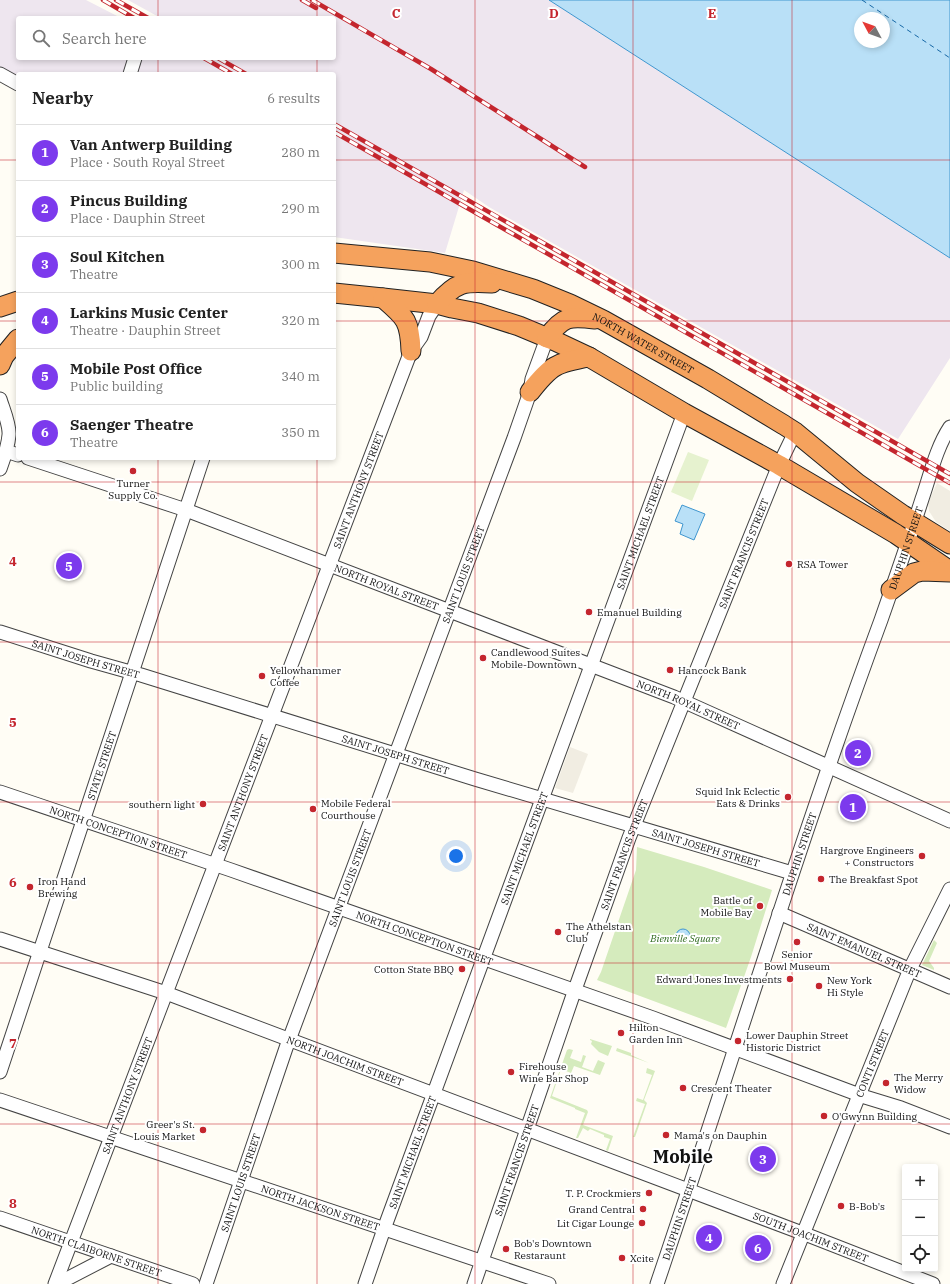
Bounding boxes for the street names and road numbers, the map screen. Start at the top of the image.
street label: NORTH WATER STREET [591,309,697,377]
street label: SAINT ANTHONY STREET [330,429,386,550]
street label: SAINT MICHAEL STREET [613,474,667,591]
street label: SAINT FRANCIS STREET [716,496,772,610]
street label: DAUPHIN STREET [886,504,926,591]
street label: SAINT LOUIS STREET [439,523,487,625]
street label: NORTH ROYAL STREET [332,561,441,613]
street label: SAINT JOSEPH STREET [31,636,142,681]
street label: NORTH ROYAL STREET [635,677,742,732]
street label: STATE STREET [84,729,119,801]
street label: SAINT JOSEPH STREET [340,731,451,777]
street label: SAINT ANTHONY STREET [214,732,271,853]
street label: SAINT MICHAEL STREET [497,789,551,906]
street label: SAINT FRANCIS STREET [597,797,651,912]
street label: NORTH CONCEPTION STREET [48,803,189,861]
street label: DAUPHIN STREET [779,810,819,897]
street label: SAINT JOSEPH STREET [650,825,762,870]
street label: SAINT LOUIS STREET [326,827,374,928]
street label: NORTH CONCEPTION STREET [354,908,495,968]
street label: SAINT EMANUEL STREET [805,920,924,981]
street label: CONTI STREET [852,1027,892,1099]
street label: NORTH JOACHIM STREET [285,1033,406,1089]
street label: SAINT ANTHONY STREET [99,1035,155,1155]
street label: SAINT MICHAEL STREET [386,1094,439,1210]
street label: SAINT FRANCIS STREET [491,1102,542,1218]
street label: SAINT LOUIS STREET [218,1131,263,1234]
street label: DAUPHIN STREET [659,1175,699,1262]
street label: NORTH JACKSON STREET [260,1182,382,1233]
street label: SOUTH JOACHIM STREET [751,1209,871,1265]
street label: NORTH CLAIBORNE STREET [30,1223,164,1279]

